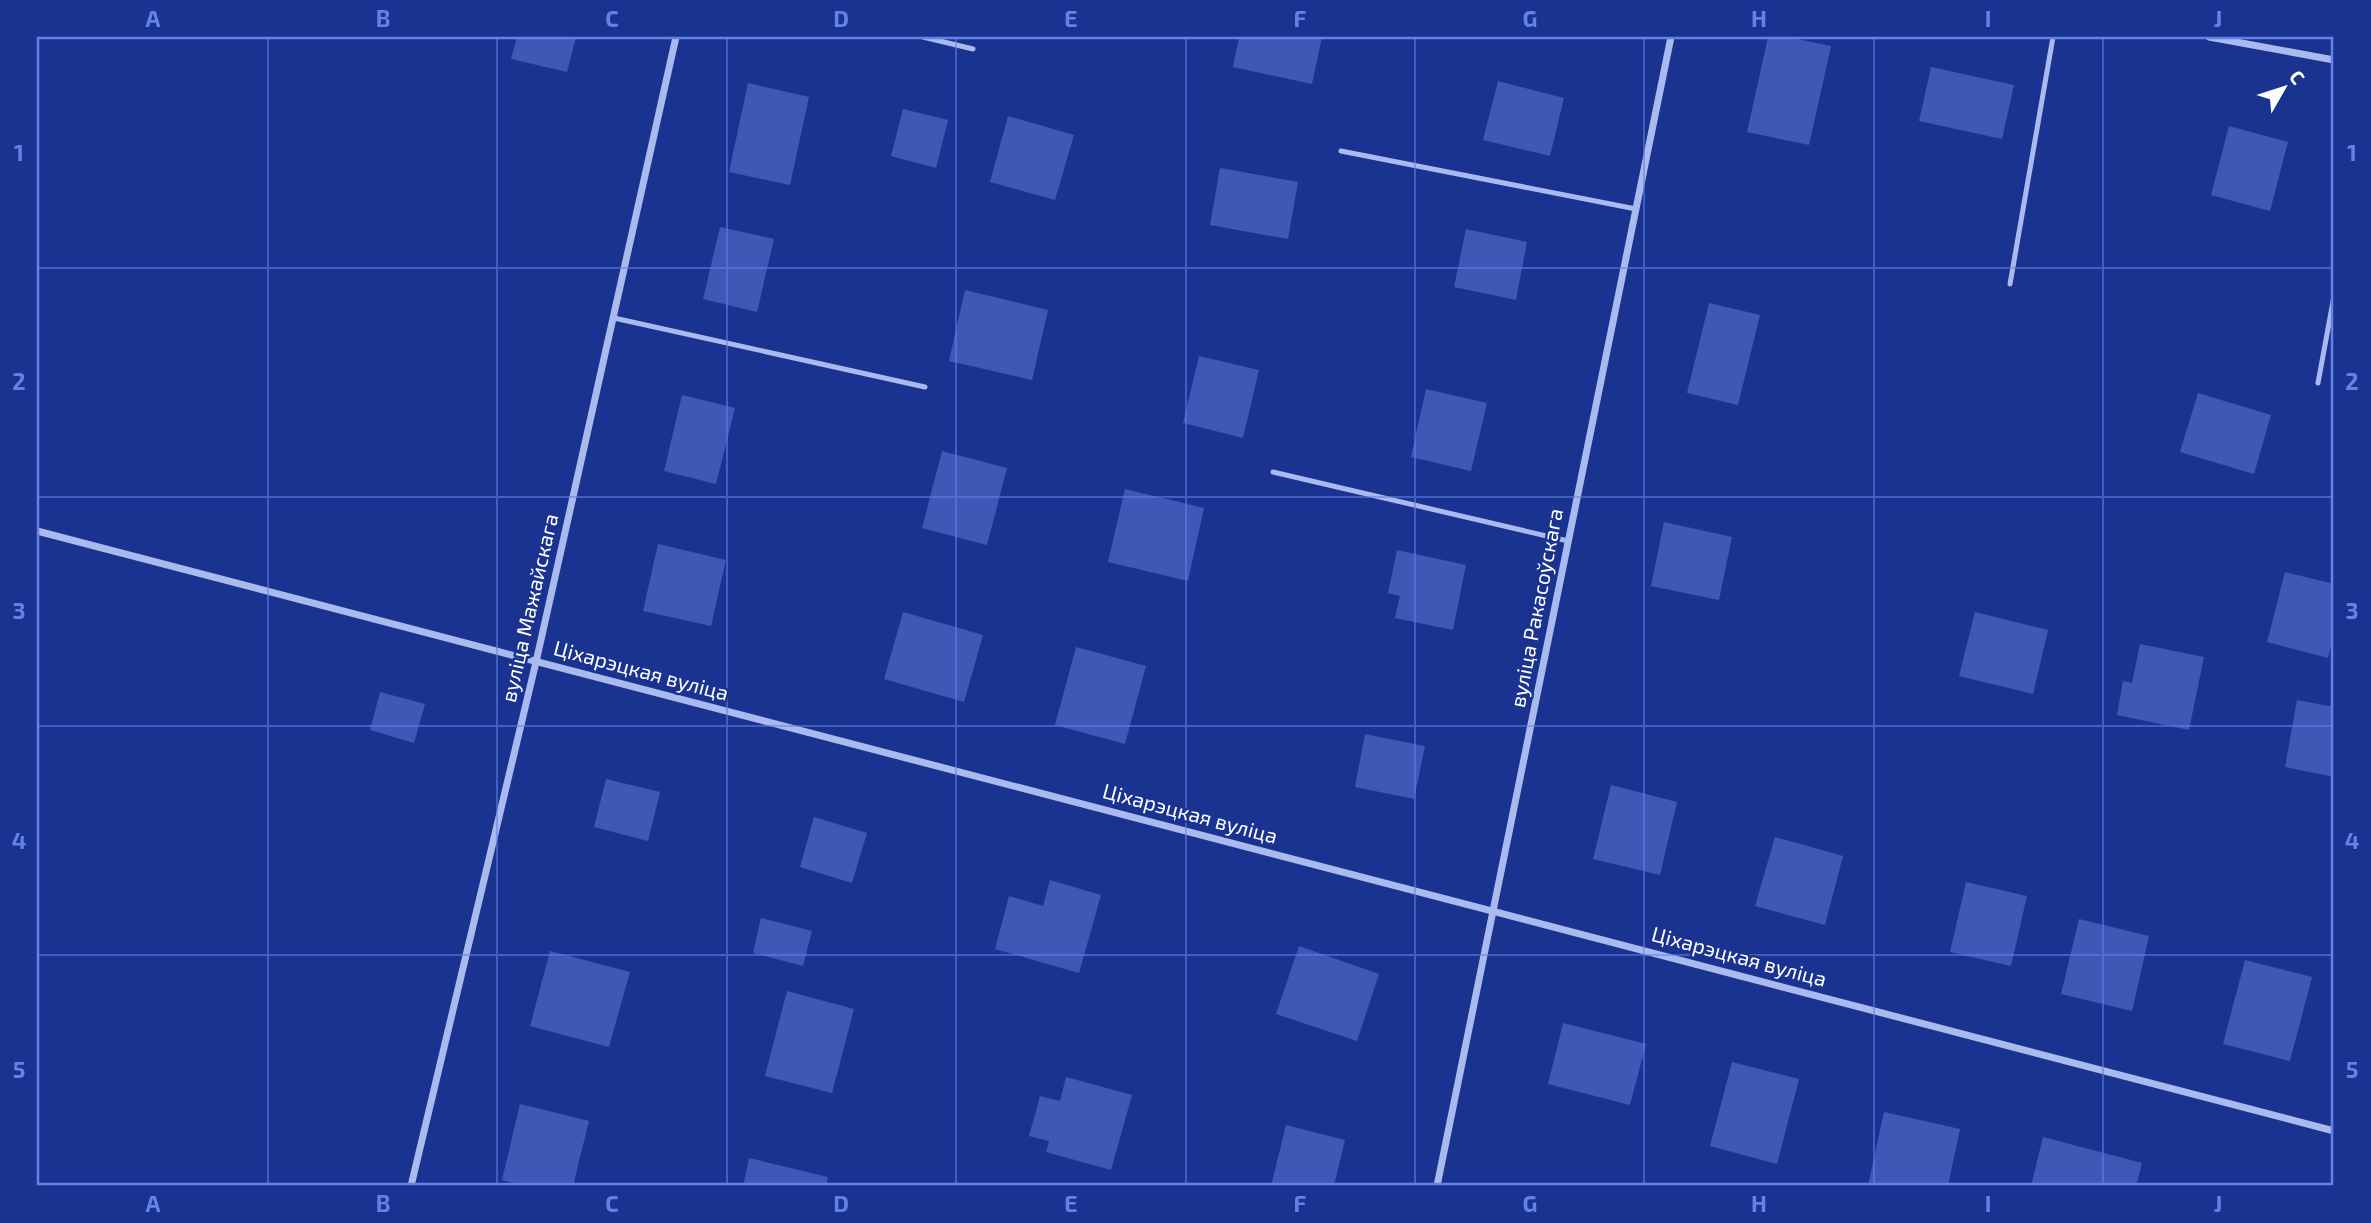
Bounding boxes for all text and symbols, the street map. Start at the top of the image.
text: A [145,4,161,32]
text: B [376,4,390,32]
text: C [605,4,619,32]
text: D [833,4,849,32]
text: E [1064,4,1078,32]
text: F [1294,4,1307,32]
text: G [1523,4,1537,32]
text: H [1751,4,1767,32]
text: I [1985,4,1991,32]
text: J [2214,4,2222,32]
north arrow [2248,52,2318,122]
text: С [2285,65,2310,89]
text: 1 [14,138,24,166]
text: 1 [2347,138,2357,166]
text: 2 [12,367,26,395]
text: 2 [2345,367,2359,395]
street label: вуліца Ракасоўскага [1504,506,1568,710]
street label: вуліца Мажайскага [495,511,563,705]
text: 3 [12,596,26,624]
text: 3 [2345,596,2359,624]
street label: Ціхарэцкая вуліца [551,634,732,706]
street label: Ціхарэцкая вуліца [1100,777,1281,849]
text: 4 [12,826,26,854]
text: 4 [2345,826,2359,854]
street label: Ціхарэцкая вуліца [1649,920,1830,992]
text: 5 [13,1055,25,1083]
text: 5 [2346,1055,2358,1083]
text: A [145,1189,161,1217]
text: B [376,1189,390,1217]
text: C [605,1189,619,1217]
text: D [833,1189,849,1217]
text: E [1064,1189,1078,1217]
text: F [1294,1189,1307,1217]
text: G [1523,1189,1537,1217]
text: H [1751,1189,1767,1217]
text: I [1985,1189,1991,1217]
text: J [2214,1189,2222,1217]

